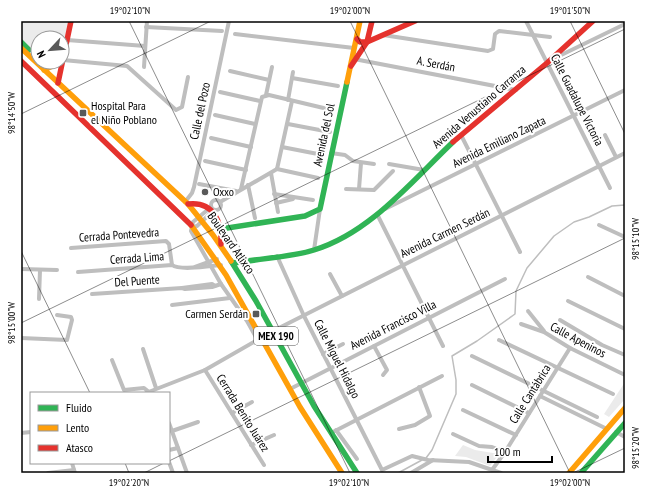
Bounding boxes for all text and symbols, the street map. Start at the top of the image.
text: 19°02'10"N [110,4,150,17]
text: 19°02'00"N [330,4,370,17]
text: 19°01'50"N [550,4,590,17]
north arrow [30,30,70,70]
text: N [33,49,49,60]
street label: Calle Guadalupe Victoria [548,51,607,148]
street label: A. Serdán [416,52,456,75]
street label: Avenida Venustiano Carranza [429,62,529,151]
street label: Calle del Pozo [186,81,213,141]
text: 98°14'50"W [5,92,18,134]
place label: Hospital Para el Niño Poblano [91,98,157,127]
street label: Avenida del Sol [310,102,338,168]
marker: Hospital Para el Niño Poblano [78,108,88,118]
street label: Avenida Emiliano Zapata [450,112,548,171]
place label: Oxxo [213,184,234,199]
marker: Oxxo [200,187,210,197]
street label: Avenida Carmen Serdán [397,204,492,261]
street label: Boulevard Atlixco [205,209,258,276]
text: 98°15'10"W [629,218,642,260]
street label: Cerrada Pontevedra [78,224,160,245]
street label: Cerrada Lima [109,248,165,267]
street label: Del Puente [114,271,160,290]
street label: Avenida Francisco Villa [347,296,439,353]
text: 98°15'00"W [5,302,18,344]
place label: Carmen Serdán [185,306,248,321]
marker: Carmen Serdán [251,309,261,319]
street label: Calle Miguel Hidalgo [311,317,364,401]
street label: Calle Apeninos [548,319,609,361]
road number: MEX 190 [254,327,298,345]
street label: Calle Cantábrica [505,361,554,426]
street label: Cerrada Benito Juárez [214,371,273,454]
legend [30,392,170,464]
text: Fluido [66,400,92,415]
text: Lento [66,420,89,435]
text: 98°15'20"W [629,427,642,469]
scale bar [488,438,552,464]
text: Atasco [66,440,93,455]
text: 100 m [494,444,521,459]
text: 19°02'20"N [109,476,149,489]
text: 19°02'10"N [329,476,369,489]
text: 19°02'00"N [550,476,590,489]

